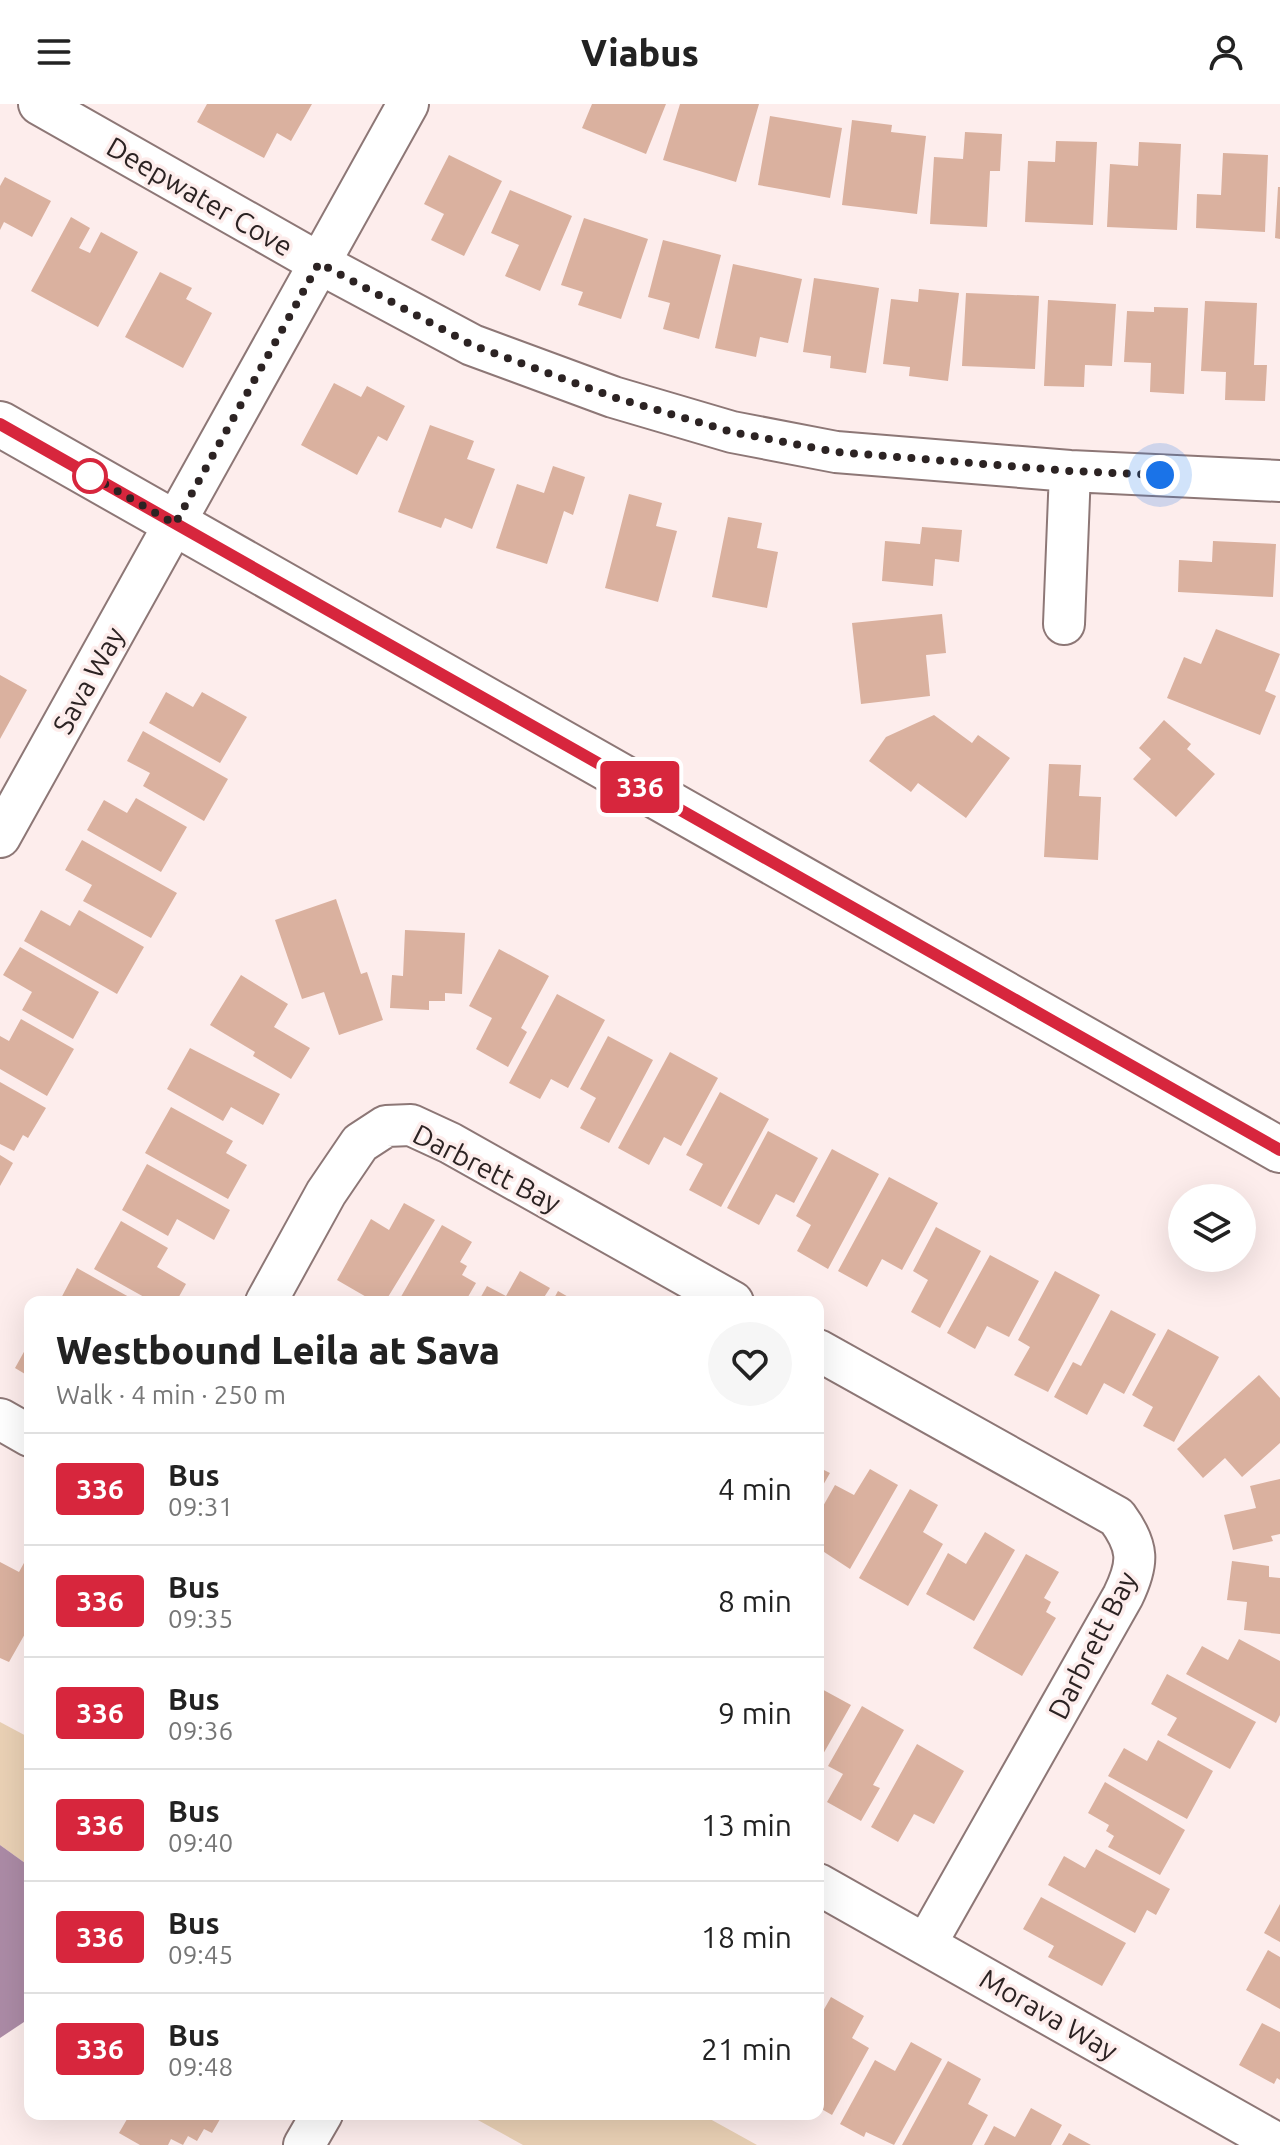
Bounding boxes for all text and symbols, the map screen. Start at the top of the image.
icon: menu [32,30,76,74]
icon: person [1204,30,1248,74]
text: Viabus [581,32,699,73]
street label: Deepwater Cove [102,130,298,262]
your location [1140,455,1180,495]
unlabelled marker [73,459,107,493]
street label: Sava Way [46,621,130,739]
line badge: 336 [594,761,686,813]
text: 336 [616,771,664,802]
street label: Darbrett Bay [408,1118,566,1218]
map controls [1168,1184,1256,1272]
button: layers [1168,1184,1256,1272]
button: heart [708,1322,792,1406]
text: Westbound Leila at Sava [56,1329,500,1371]
text: Walk · 4 min · 250 m [56,1380,286,1409]
text: Bus [168,1458,220,1492]
text: 4 min [718,1472,792,1506]
text: 336 [76,1473,124,1504]
text: 09:31 [168,1492,233,1521]
street label: Darbrett Bay [1042,1566,1142,1724]
text: Bus [168,1570,220,1604]
text: 8 min [718,1584,792,1618]
text: 336 [76,1585,124,1616]
text: 09:35 [168,1604,233,1633]
text: Bus [168,1682,220,1716]
text: 9 min [718,1696,792,1730]
text: 336 [76,1697,124,1728]
text: 09:36 [168,1716,233,1745]
text: Bus [168,1794,220,1828]
text: 13 min [701,1808,792,1842]
text: 336 [76,1809,124,1840]
text: 09:40 [168,1828,233,1857]
text: Bus [168,1906,220,1940]
text: 18 min [701,1920,792,1954]
text: 336 [76,1921,124,1952]
text: 09:45 [168,1940,233,1969]
street label: Morava Way [975,1962,1123,2066]
text: Bus [168,2018,220,2052]
text: 21 min [701,2032,792,2066]
text: 336 [76,2033,124,2064]
text: 09:48 [168,2052,233,2081]

